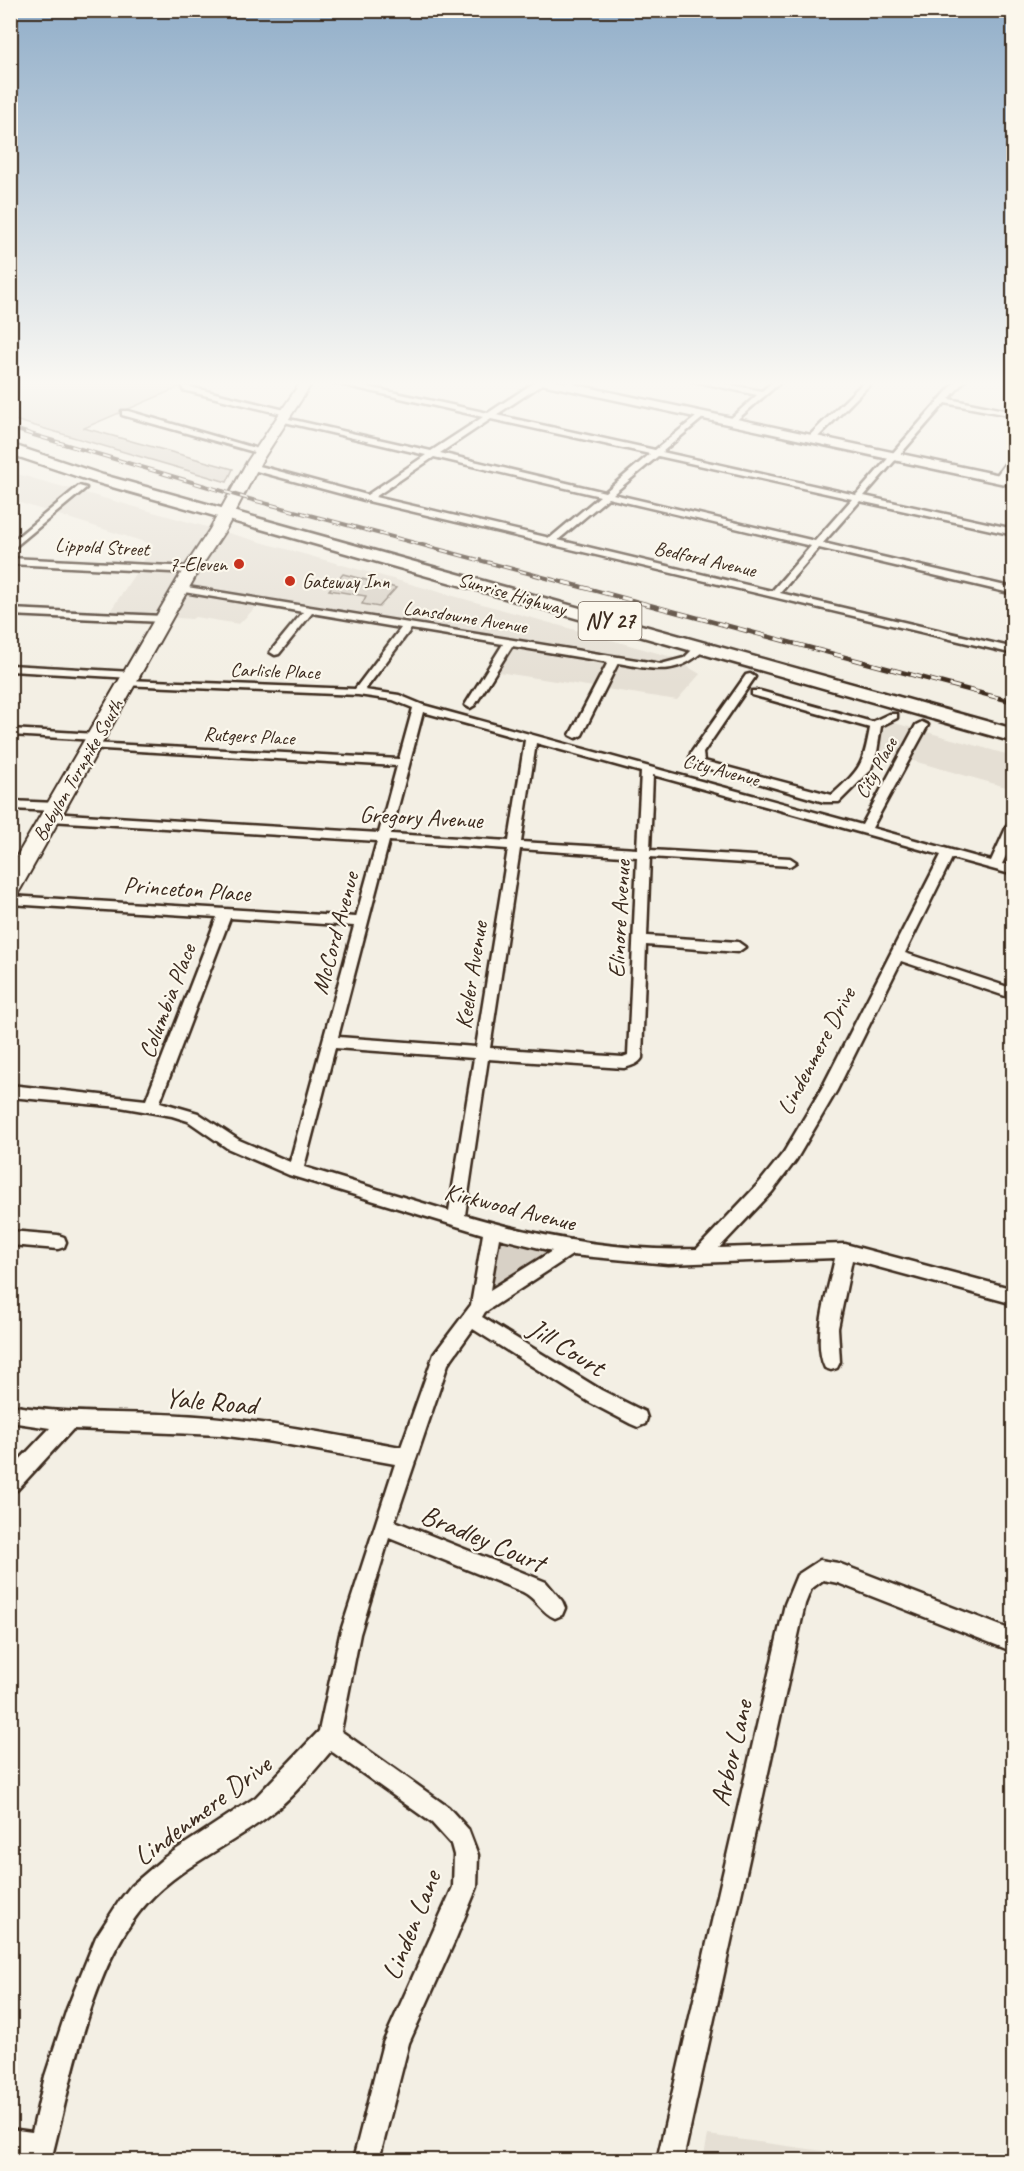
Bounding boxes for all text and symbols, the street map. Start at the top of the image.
street label: Lippold Street [54,532,152,562]
street label: Bedford Avenue [652,535,760,583]
place label: 7-Eleven [169,552,228,577]
marker: 7-Eleven [232,557,246,571]
street label: Sunrise Highway [455,567,571,622]
place label: Gateway Inn [302,569,391,594]
marker: Gateway Inn [283,574,297,588]
street label: Lansdowne Avenue [401,595,530,639]
road number: NY 27 [578,602,642,640]
street label: Carlisle Place [230,657,322,685]
street label: Babylon Turnpike South [27,693,130,846]
street label: Rutgers Place [203,721,297,751]
street label: City Place [849,732,904,803]
street label: City Avenue [680,748,763,792]
street label: Gregory Avenue [359,799,485,835]
street label: Elinore Avenue [601,857,637,979]
street label: McCord Avenue [304,867,366,997]
street label: Princeton Place [123,870,254,909]
street label: Keeler Avenue [448,917,495,1031]
street label: Columbia Place [132,938,203,1062]
street label: Lindenmere Drive [770,980,863,1120]
street label: Kirkwood Avenue [441,1176,581,1238]
street label: Jill Court [521,1309,614,1385]
street label: Yale Road [164,1380,262,1423]
street label: Bradley Court [416,1496,553,1581]
street label: Arbor Lane [702,1695,761,1809]
street label: Lindenmere Drive [126,1746,279,1873]
street label: Linden Lane [373,1864,449,1985]

